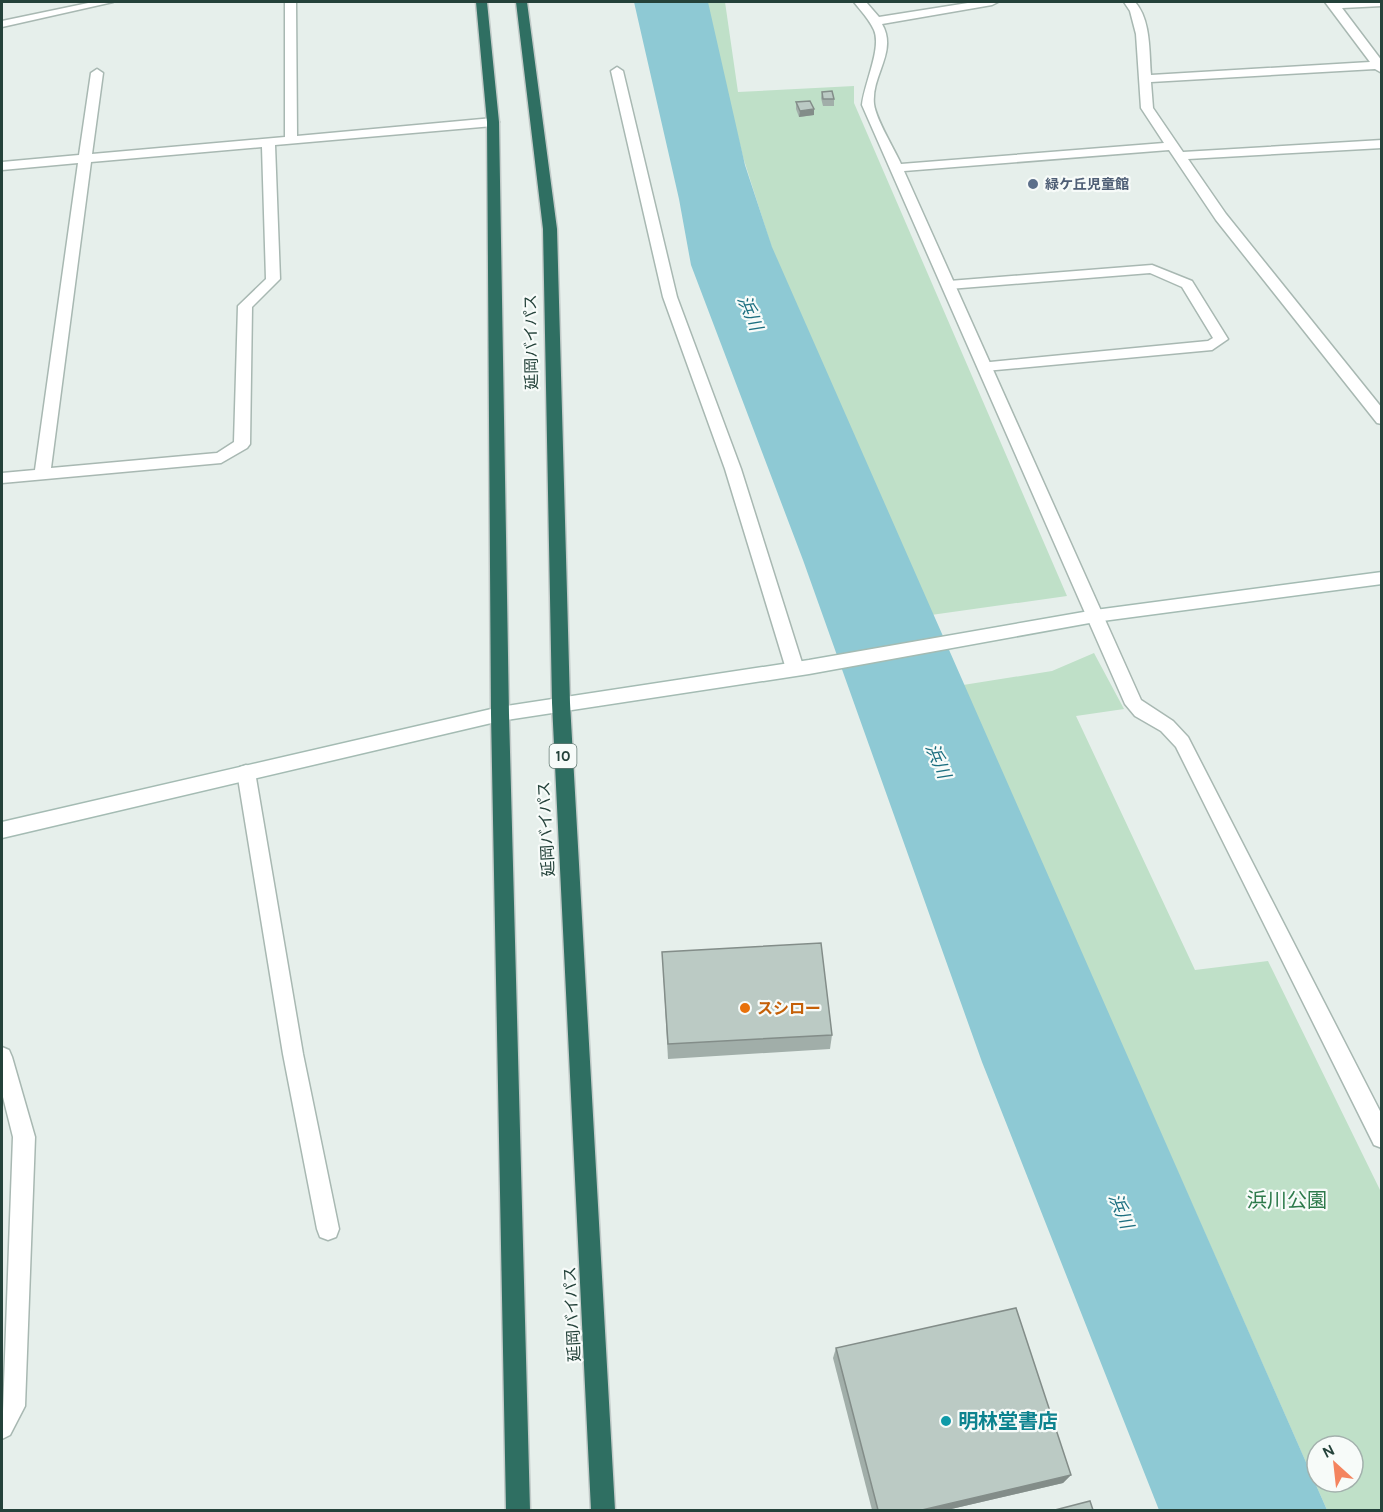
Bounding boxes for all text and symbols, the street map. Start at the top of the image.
place label: 緑ケ丘児童館 [1045,176,1129,193]
marker: 緑ケ丘児童館 [1026,177,1040,191]
water label: 浜川 [733,292,768,336]
street label: 延岡バイパス [521,294,541,390]
water label: 浜川 [921,740,956,784]
road number: 10 [550,744,576,768]
street label: 延岡バイパス [534,781,558,877]
place label: スシロー [757,999,821,1018]
marker: スシロー [738,1001,752,1015]
park label: 浜川公園 [1247,1189,1327,1212]
water label: 浜川 [1104,1190,1139,1234]
street label: 延岡バイパス [560,1266,584,1362]
place label: 明林堂書店 [958,1410,1058,1433]
marker: 明林堂書店 [939,1414,953,1428]
north arrow [1305,1434,1365,1494]
text: N [1319,1440,1338,1462]

